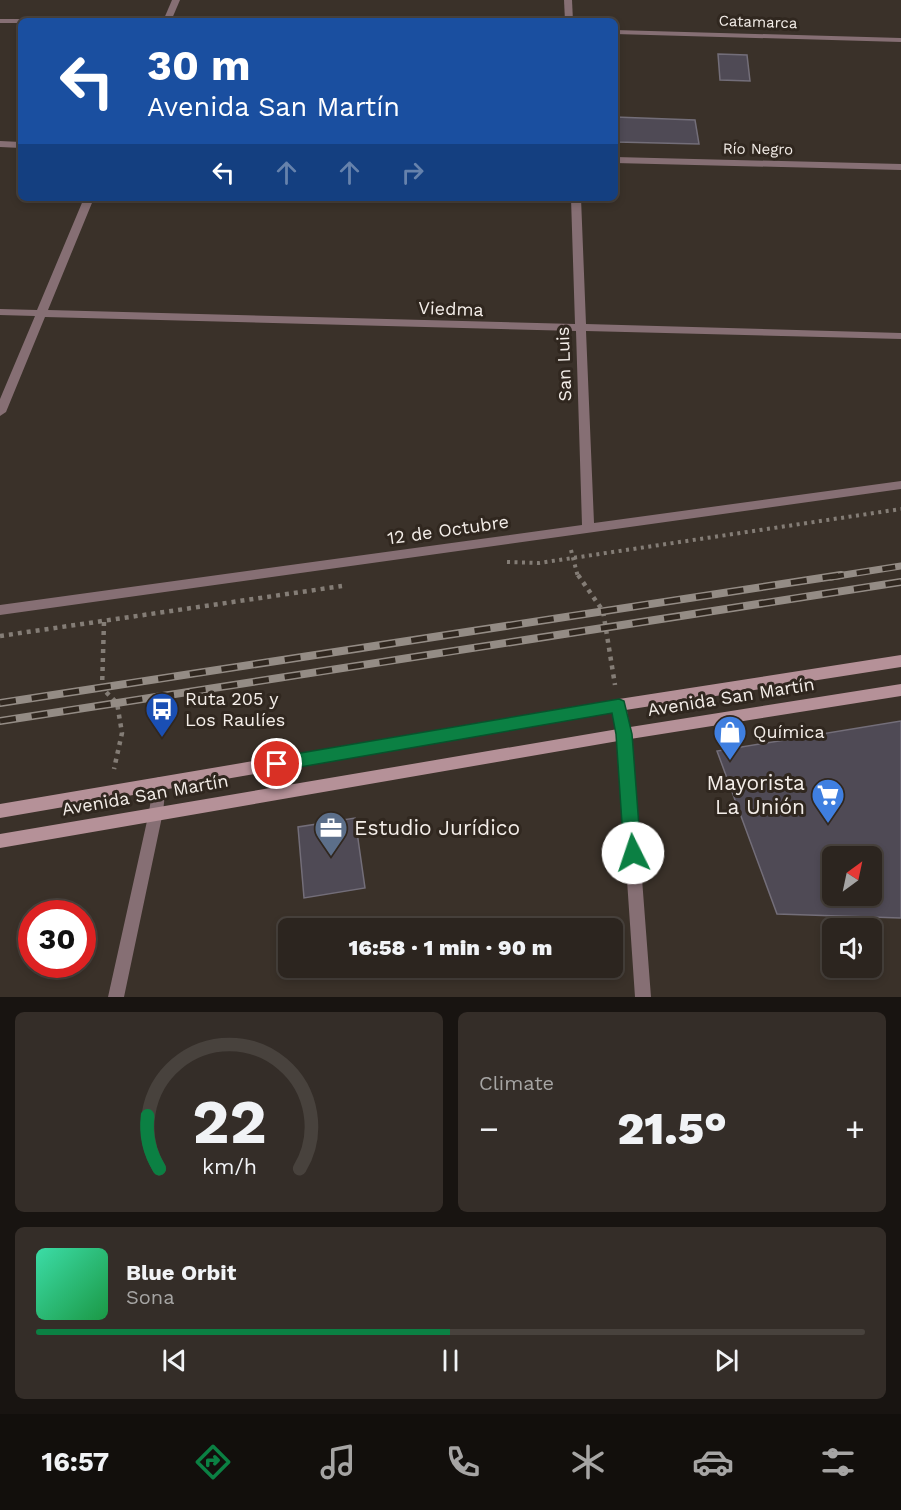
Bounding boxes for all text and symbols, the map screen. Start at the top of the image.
street label: Catamarca [718,12,798,32]
text: 30 m [147,41,251,90]
icon: left [48,42,126,120]
text: Avenida San Martín [147,91,400,123]
street label: Río Negro [723,139,793,159]
icon: left [207,156,240,189]
icon: ahead [270,156,303,189]
icon: ahead [333,156,366,189]
icon: right [396,156,429,189]
street label: Viedma [418,297,484,320]
street label: San Luis [552,326,575,402]
street label: 12 de Octubre [386,511,510,548]
street label: Avenida San Martín [646,673,816,720]
place label: Ruta 205 y Los Raulíes [185,688,285,730]
bus stop icon: Ruta 205 y Los Raulíes [144,691,180,738]
shop icon: Química [712,714,748,761]
place label: Química [753,721,825,742]
pin [251,738,302,789]
icon: arrive [260,747,293,780]
street label: Avenida San Martín [60,770,230,819]
place label: Mayorista La Unión [707,770,805,819]
supermarket icon: Mayorista La Unión [810,777,846,824]
office icon: Estudio Jurídico [313,810,349,857]
place label: Estudio Jurídico [354,815,520,840]
position arrow [601,821,665,885]
north arrow [822,846,882,906]
map controls [822,846,882,978]
speed limit sign: 30 [18,900,96,978]
button: sound [822,918,882,978]
text: 16:58 · 1 min · 90 m [349,935,552,960]
text: Climate [479,1071,554,1095]
text: 22 [192,1085,266,1158]
text: 21.5° [617,1102,727,1155]
text: − [479,1109,499,1148]
text: + [845,1109,865,1148]
text: km/h [201,1154,257,1179]
text: Blue Orbit [126,1260,236,1285]
text: Sona [126,1285,175,1309]
icon: previous [158,1344,191,1377]
icon: pause [434,1344,467,1377]
icon: next [710,1344,743,1377]
icon: directions [192,1441,234,1483]
icon: music [317,1441,359,1483]
icon: phone [442,1441,484,1483]
icon: climate [567,1441,609,1483]
icon: car [692,1441,734,1483]
icon: filters [817,1441,859,1483]
text: 16:57 [42,1446,109,1478]

